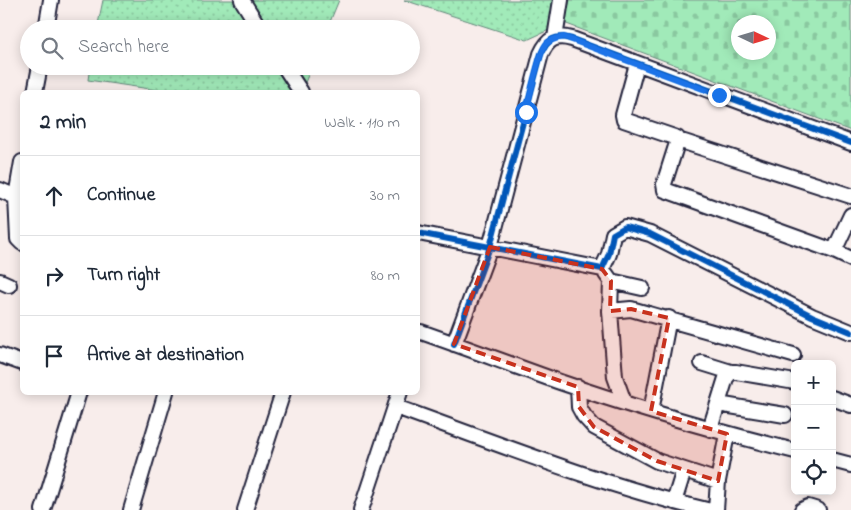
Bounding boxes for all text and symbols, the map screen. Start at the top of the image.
north arrow [731,15,776,60]
search box [20,20,420,75]
icon: search [38,34,66,62]
text: Search here [78,34,169,61]
route end [708,84,731,107]
route start [515,101,538,124]
text: 2 min [40,108,86,138]
text: Walk · 110 m [324,111,400,135]
icon: ahead [40,182,68,210]
text: Continue [87,182,155,209]
text: 30 m [370,184,400,208]
icon: right [40,262,68,290]
text: Turn right [87,262,160,289]
text: 80 m [371,264,400,288]
icon: arrive [40,342,68,370]
text: Arrive at destination [87,342,244,369]
map controls [791,360,836,495]
button: + [791,360,836,405]
button: − [791,405,836,450]
button: locate [791,450,836,495]

